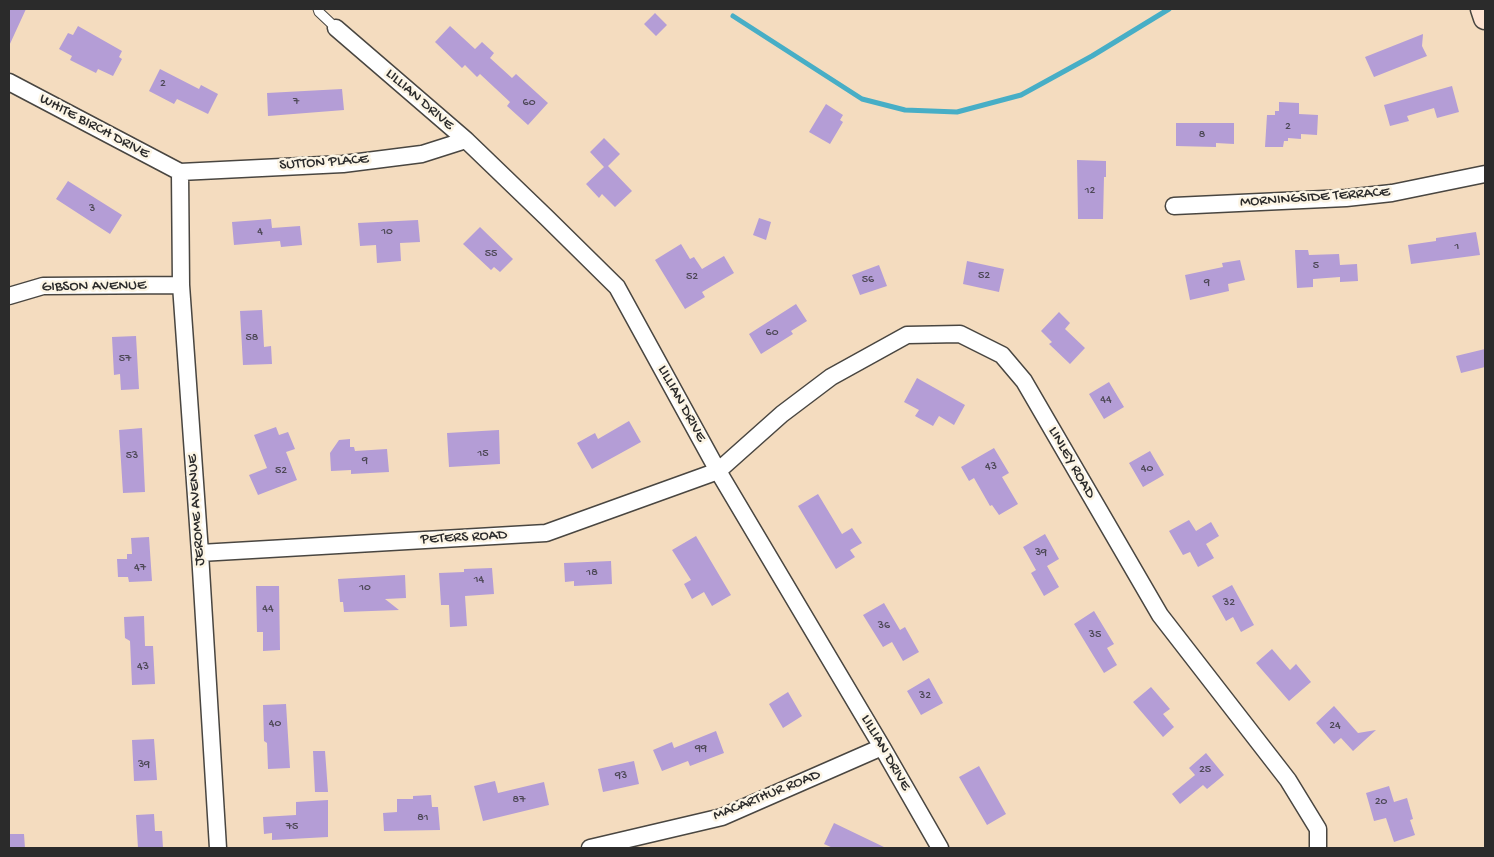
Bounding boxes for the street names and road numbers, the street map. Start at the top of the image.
street label: LILLIAN DRIVE [381,65,457,135]
street label: WHITE BIRCH DRIVE [36,90,152,164]
street label: SUTTON PLACE [279,151,369,175]
street label: MORNINGSIDE TERRACE [1239,184,1391,212]
street label: GIBSON AVENUE [42,277,146,297]
street label: LILLIAN DRIVE [653,363,709,445]
street label: LINLEY ROAD [1043,424,1099,502]
street label: JEROME AVENUE [184,454,210,566]
street label: PETERS ROAD [420,527,508,549]
street label: LILLIAN DRIVE [856,712,914,794]
street label: MACARTHUR ROAD [711,766,823,826]

